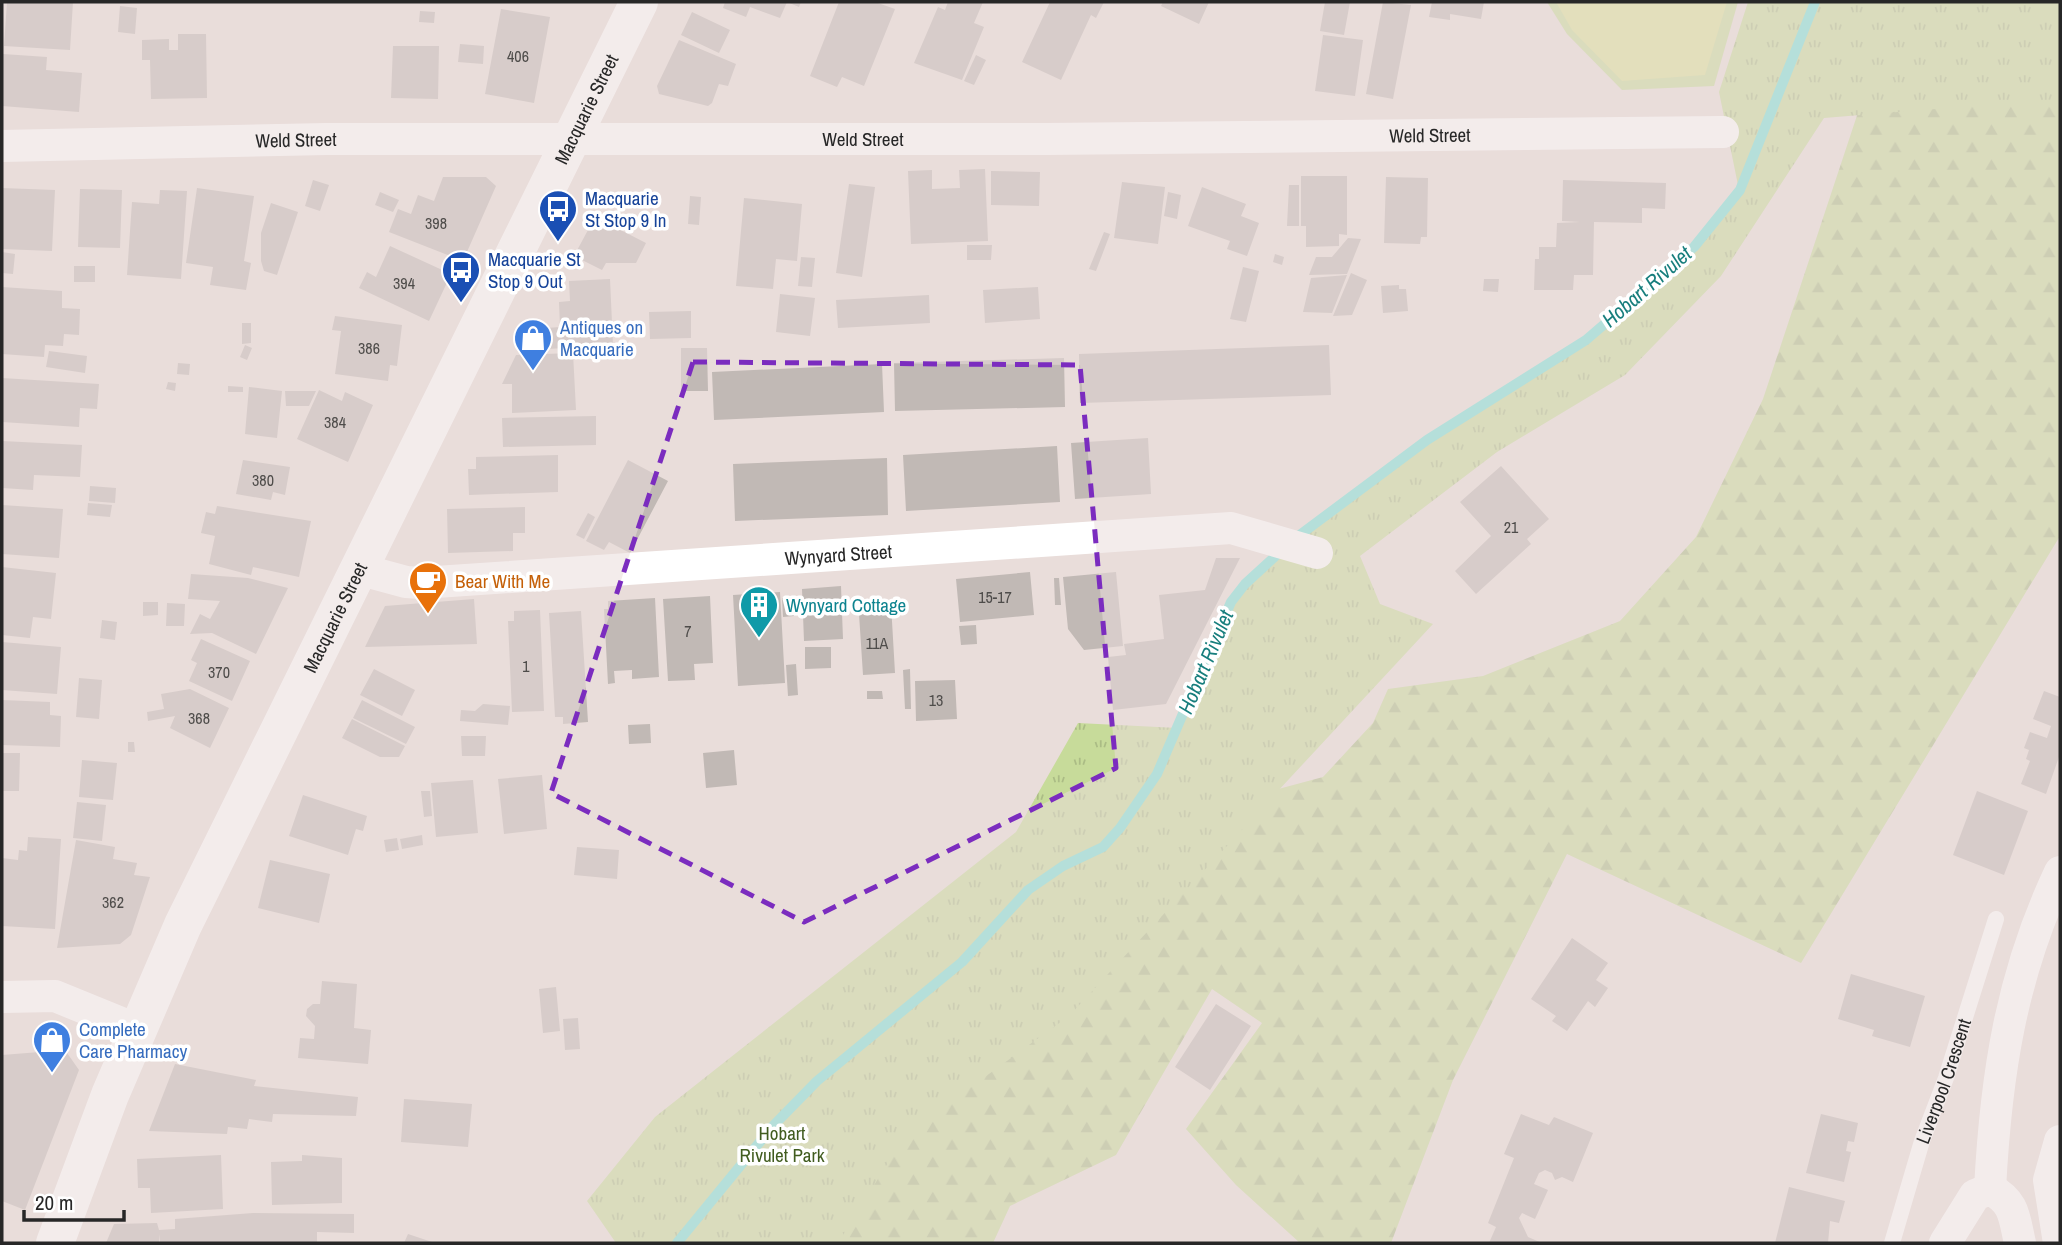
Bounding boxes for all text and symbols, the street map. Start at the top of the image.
house number: 406 [507,45,529,67]
street label: Macquarie Street [548,49,625,168]
street label: Weld Street [1389,122,1471,148]
street label: Weld Street [255,126,337,154]
street label: Weld Street [822,126,904,152]
place label: Macquarie St Stop 9 In [585,185,666,233]
bus stop icon: Macquarie St Stop 9 In [537,188,579,243]
house number: 398 [425,212,447,234]
water label: Hobart Rivulet [1596,239,1699,334]
place label: Macquarie St Stop 9 Out [488,246,581,294]
bus stop icon: Macquarie St Stop 9 Out [440,249,482,304]
house number: 394 [393,272,415,294]
place label: Antiques on Macquarie [559,314,643,362]
shop icon: Antiques on Macquarie [512,317,554,372]
house number: 386 [358,337,380,359]
house number: 384 [324,411,346,433]
house number: 380 [252,469,274,491]
house number: 21 [1504,516,1519,538]
street label: Wynyard Street [784,538,893,571]
street label: Macquarie Street [297,557,373,677]
cafe icon: Bear With Me [407,560,449,615]
place label: Bear With Me [455,568,550,594]
building icon: Wynyard Cottage [738,584,780,639]
house number: 15-17 [978,586,1012,608]
place label: Wynyard Cottage [786,592,906,618]
water label: Hobart Rivulet [1171,604,1241,718]
house number: 7 [684,620,692,642]
house number: 11A [866,632,888,654]
house number: 1 [522,655,530,677]
house number: 370 [208,661,230,683]
house number: 13 [929,689,943,711]
house number: 368 [188,707,210,729]
house number: 362 [102,891,124,913]
street label: Liverpool Crescent [1909,1015,1977,1147]
place label: Complete Care Pharmacy [79,1016,187,1064]
shop icon: Complete Care Pharmacy [31,1019,73,1074]
park label: Hobart Rivulet Park [740,1120,825,1168]
scale bar [24,1178,124,1222]
text: 20 m [35,1188,73,1217]

